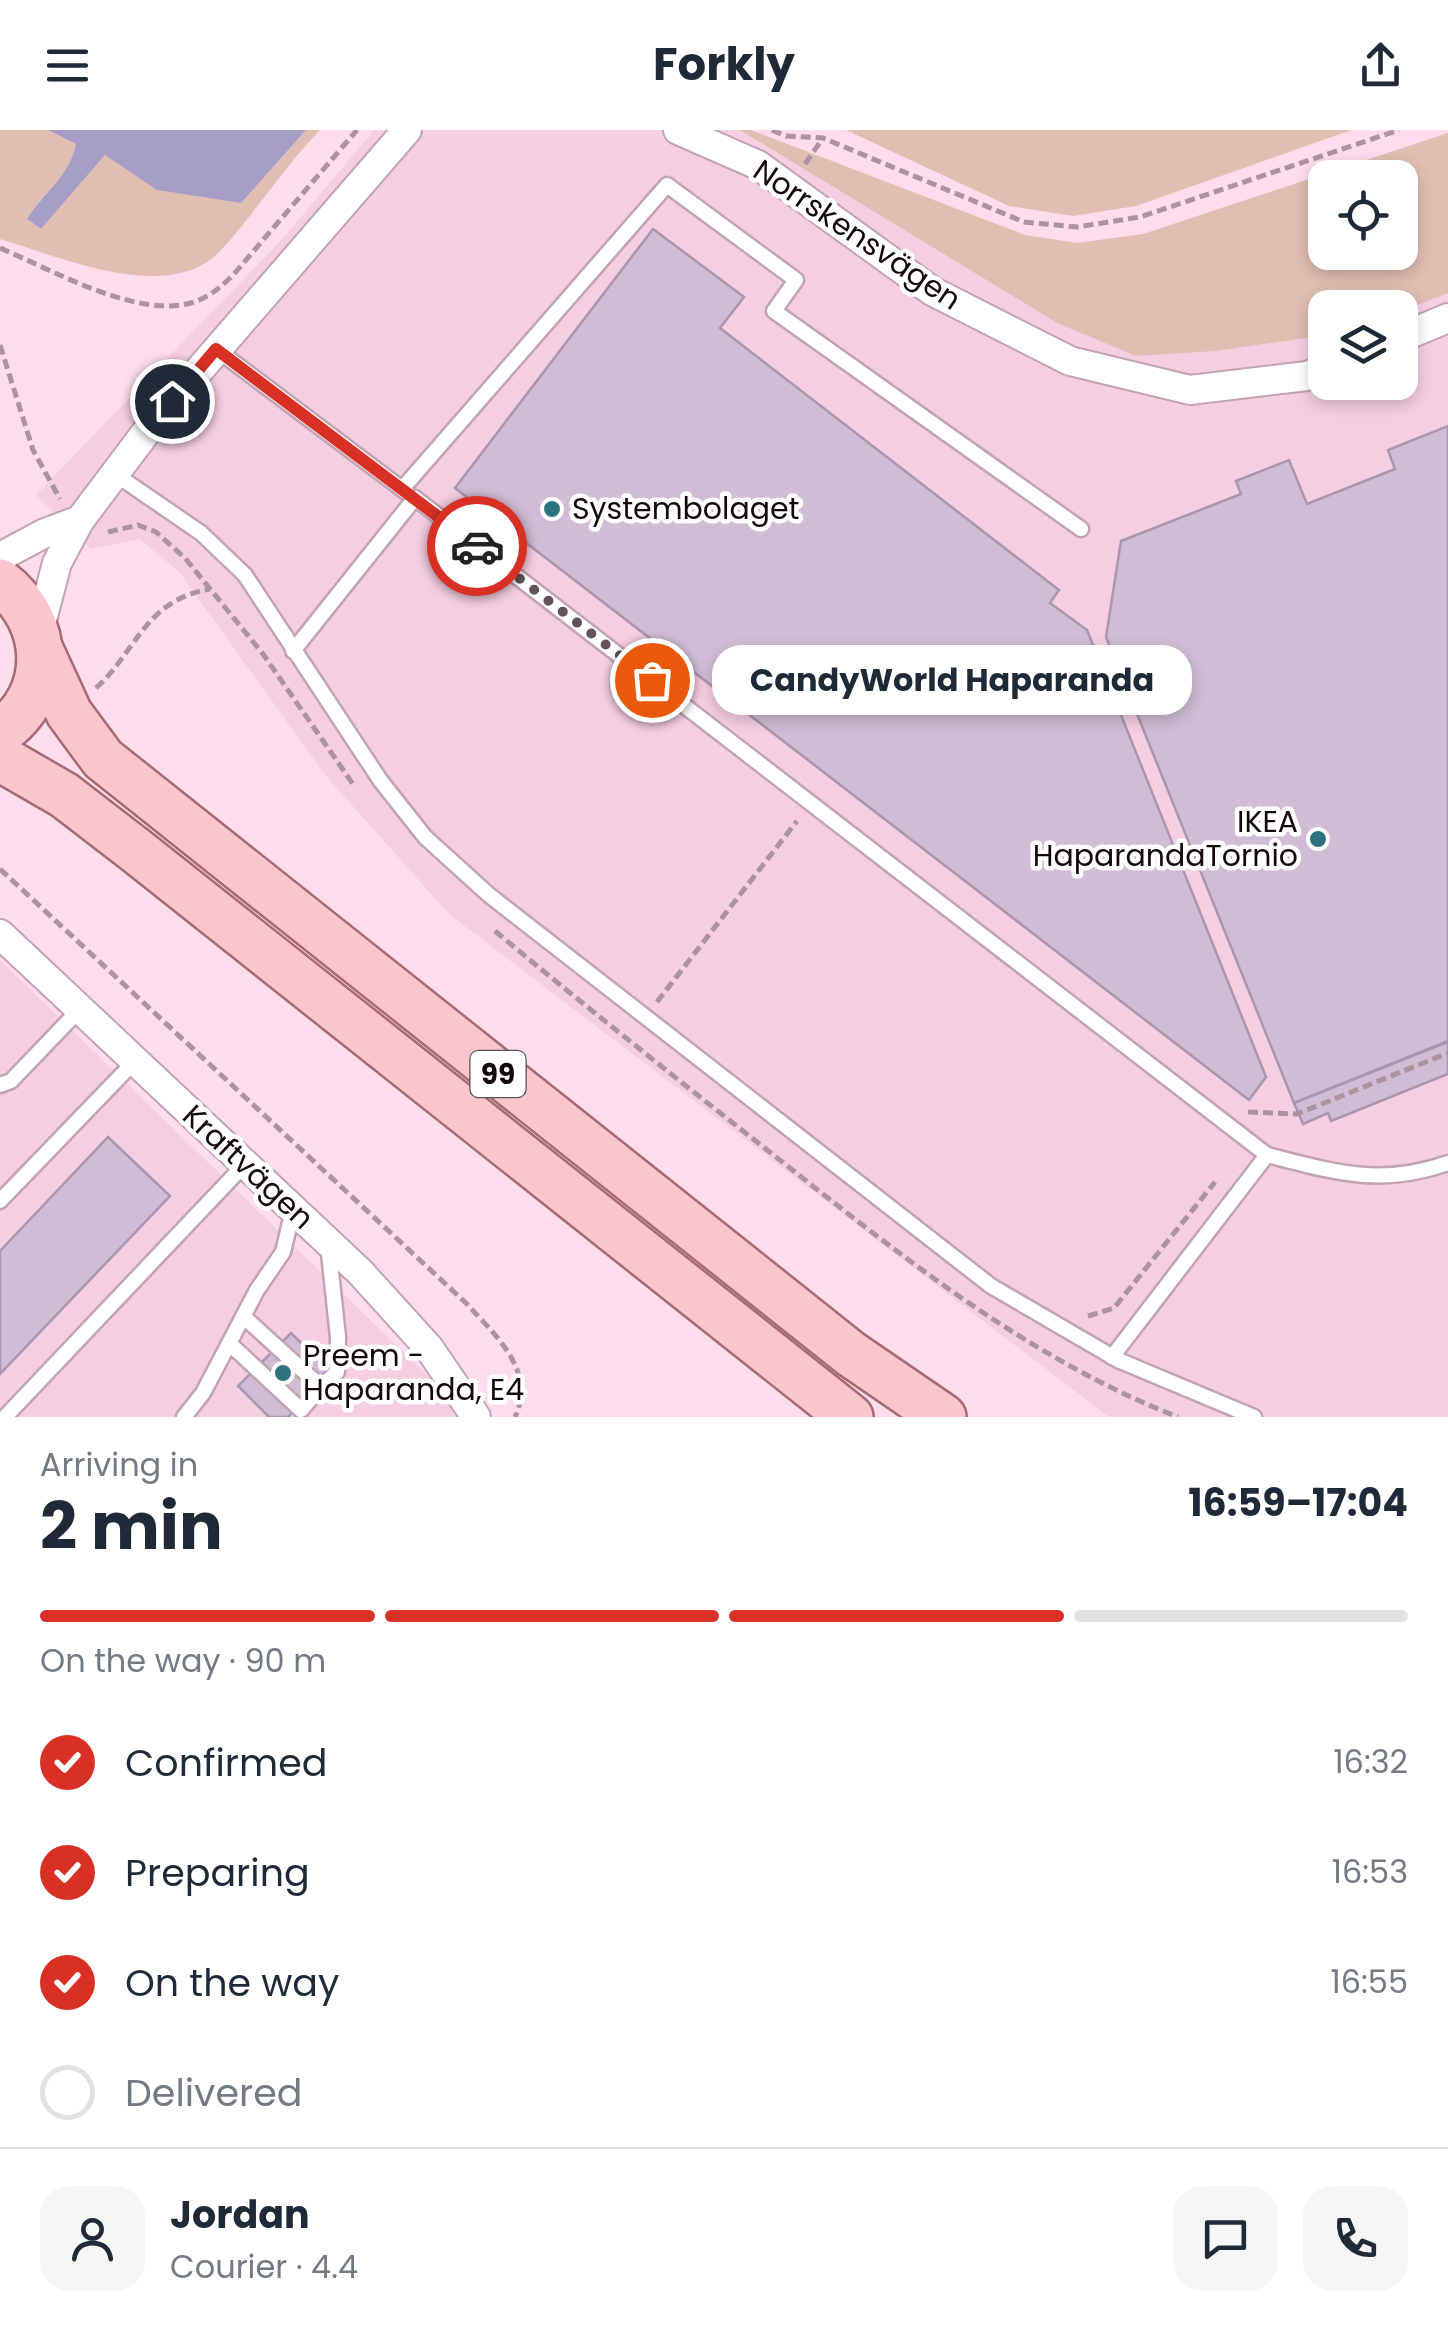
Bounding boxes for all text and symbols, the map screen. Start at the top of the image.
text: Forkly [653,33,795,96]
icon: menu [40,38,95,93]
icon: share [1353,38,1408,93]
street label: Norrskensvägen [745,149,970,320]
map controls [1308,160,1418,400]
button: locate [1308,160,1418,270]
button: layers [1308,290,1418,400]
pin [130,359,215,444]
icon: home [145,374,200,429]
place label: Systembolaget [572,487,800,530]
courier [427,496,527,596]
marker: Systembolaget [541,498,563,520]
icon: car [450,519,505,574]
pin [610,638,695,723]
callout: CandyWorld Haparanda [712,645,1192,715]
icon: bag [625,653,680,708]
text: CandyWorld Haparanda [750,657,1154,702]
place label: IKEA HaparandaTornio [1033,800,1298,877]
marker: IKEA HaparandaTornio [1307,828,1329,850]
road number: 99 [470,1051,526,1097]
street label: Kraftvägen [173,1095,323,1239]
place label: Preem - Haparanda, E4 [303,1334,524,1411]
marker: Preem - Haparanda, E4 [272,1362,294,1384]
text: Arriving in [40,1442,198,1487]
text: 16:59–17:04 [1188,1476,1408,1529]
text: 2 min [40,1481,223,1572]
text: On the way · 90 m [40,1638,326,1683]
icon: check [40,1735,95,1790]
text: Confirmed [125,1736,327,1789]
text: 16:32 [1333,1739,1408,1784]
icon: check [40,1845,95,1900]
text: Preparing [125,1846,310,1899]
text: 16:53 [1332,1849,1408,1894]
icon: check [40,1955,95,2010]
text: On the way [125,1956,339,2009]
text: 16:55 [1330,1959,1408,2004]
text: Delivered [125,2066,302,2119]
button: person [40,2186,145,2291]
button: chat [1173,2186,1278,2291]
button: phone [1303,2186,1408,2291]
text: Jordan [170,2188,310,2241]
text: Courier · 4.4 [170,2244,358,2289]

